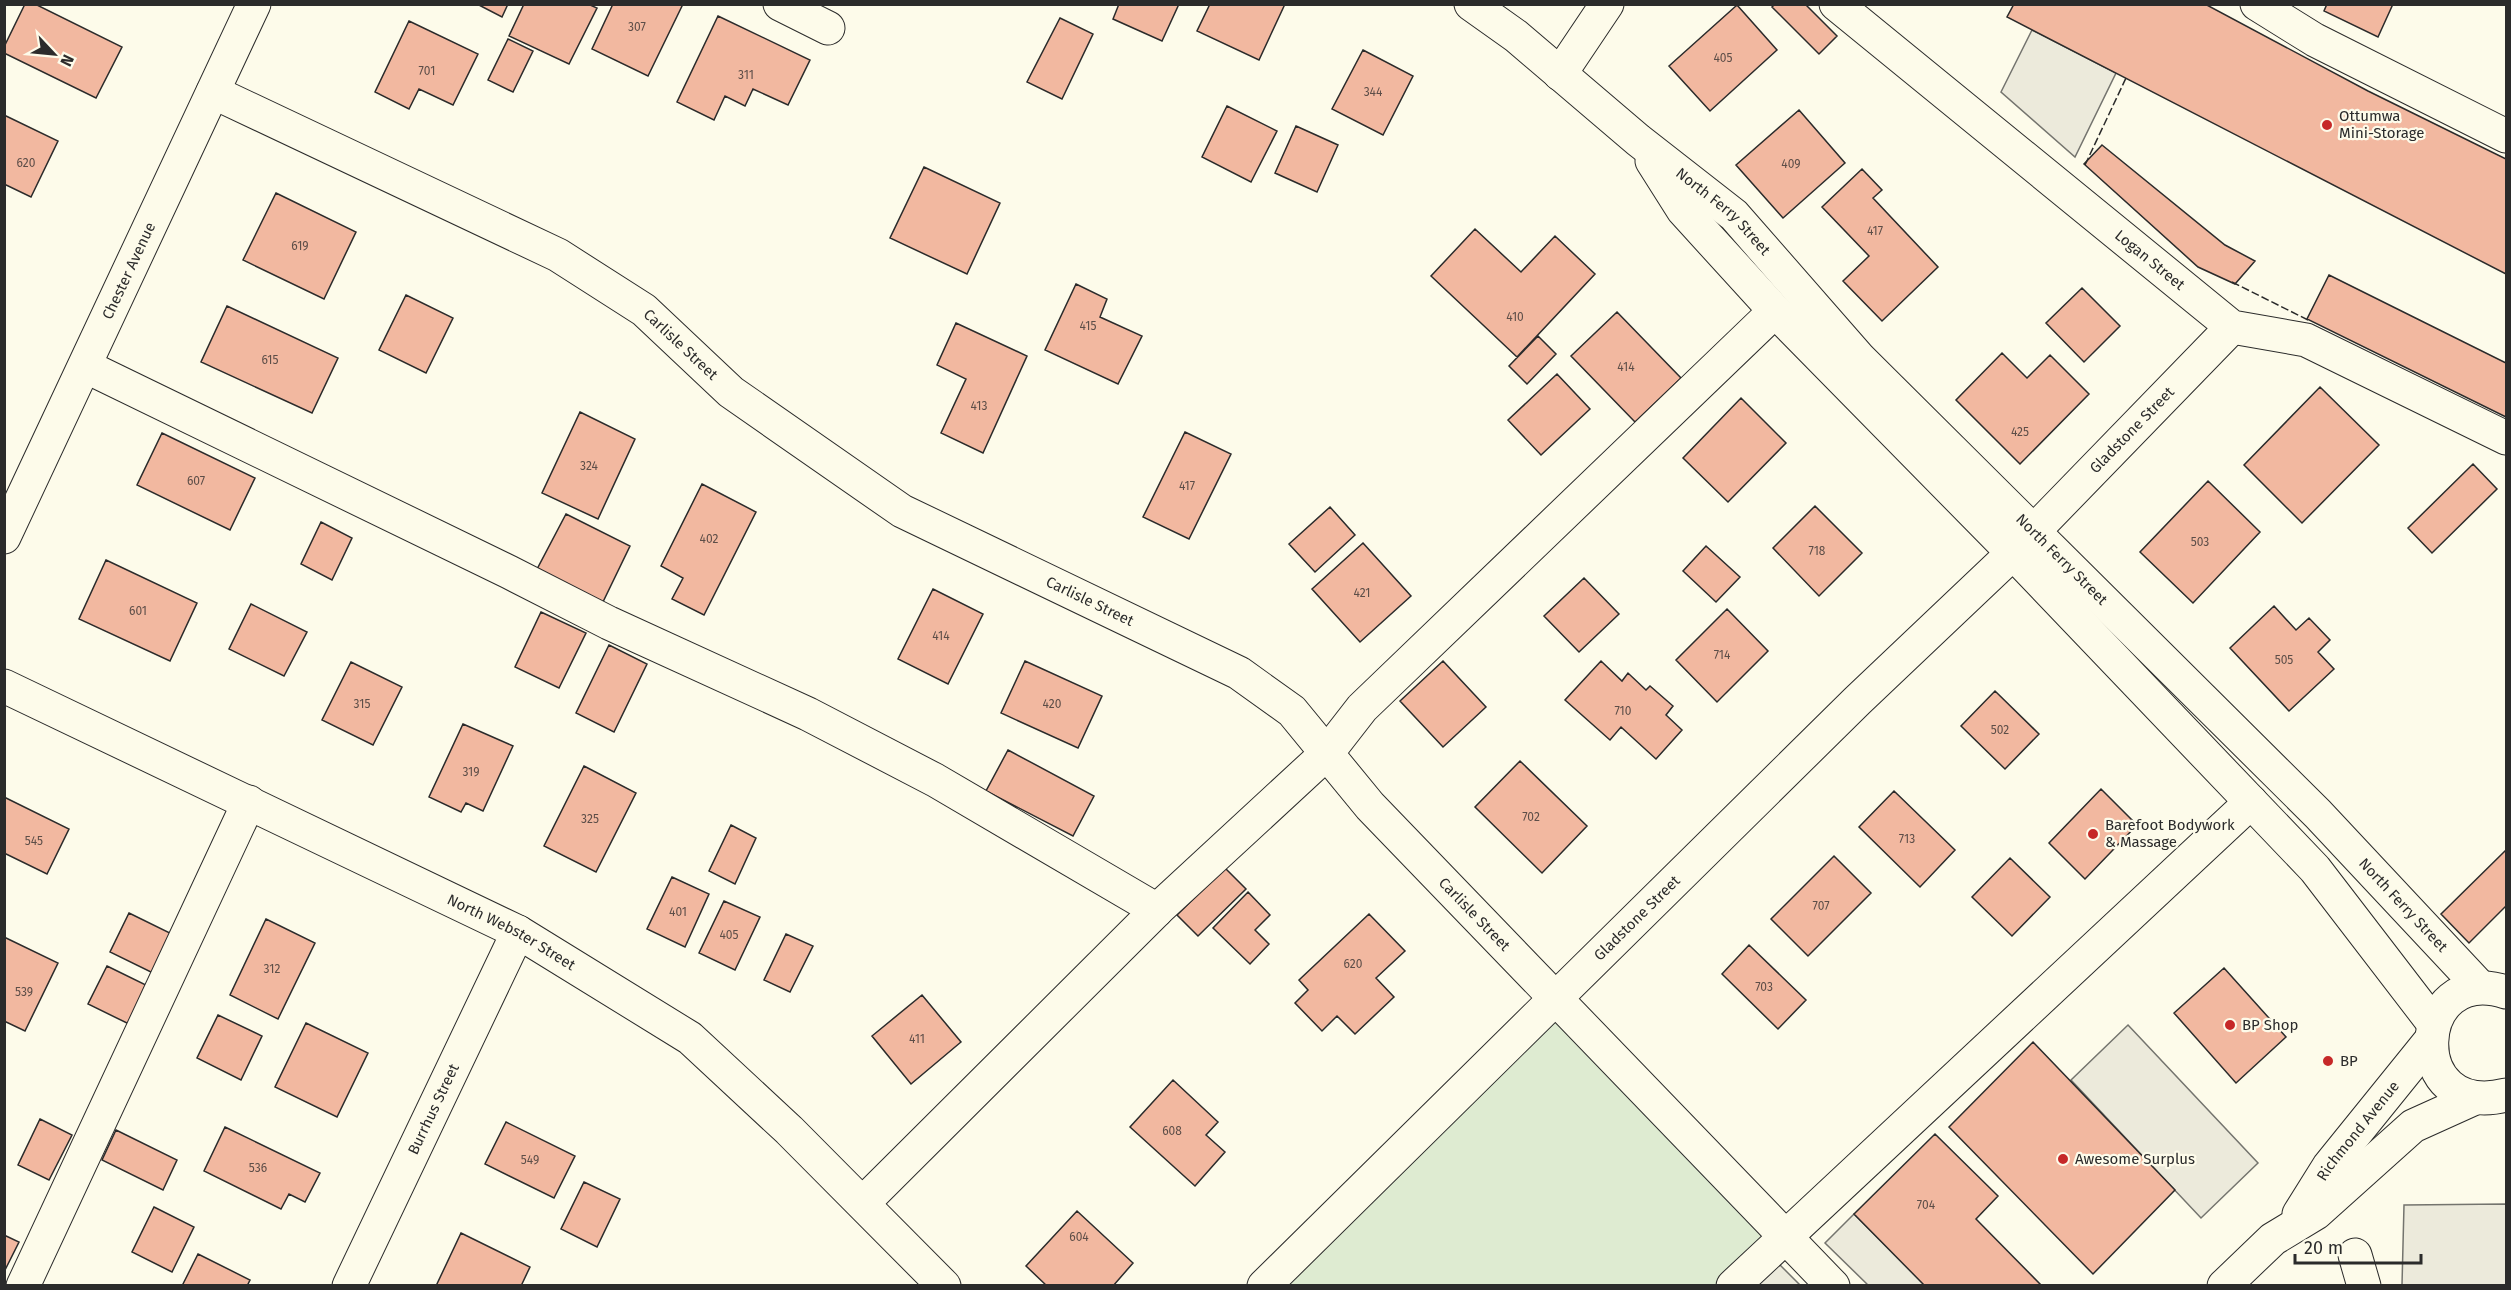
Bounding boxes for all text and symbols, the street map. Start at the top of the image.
house number: 307 [628,20,646,34]
north arrow [24,24,84,84]
text: N [56,51,78,69]
house number: 405 [1713,51,1733,65]
house number: 701 [419,64,435,78]
house number: 311 [738,68,754,82]
house number: 344 [1364,85,1383,99]
place label: Ottumwa Mini-Storage [2339,107,2425,142]
marker: Ottumwa Mini-Storage [2320,118,2334,132]
house number: 620 [17,156,36,170]
house number: 409 [1781,157,1801,171]
street label: North Ferry Street [1672,164,1774,259]
street label: Chester Avenue [98,219,159,322]
house number: 417 [1867,224,1883,238]
street label: Logan Street [2111,226,2189,294]
house number: 619 [291,239,309,253]
street label: Carlisle Street [640,305,722,384]
house number: 410 [1506,310,1524,324]
house number: 415 [1080,319,1096,333]
house number: 615 [261,353,279,367]
house number: 414 [1617,360,1635,374]
street label: Gladstone Street [2086,383,2178,477]
house number: 413 [971,399,987,413]
house number: 425 [2011,425,2029,439]
house number: 324 [580,459,599,473]
house number: 607 [187,474,205,488]
house number: 417 [1179,479,1195,493]
street label: North Ferry Street [2012,510,2112,609]
house number: 402 [700,532,718,546]
house number: 503 [2191,535,2209,549]
house number: 718 [1809,544,1826,558]
street label: Carlisle Street [1043,573,1137,630]
house number: 421 [1354,586,1370,600]
house number: 601 [129,604,147,618]
house number: 414 [932,629,950,643]
house number: 714 [1714,648,1731,662]
house number: 505 [2275,653,2293,667]
house number: 315 [354,697,370,711]
house number: 420 [1043,697,1062,711]
house number: 710 [1614,704,1632,718]
house number: 502 [1991,723,2009,737]
house number: 319 [462,765,480,779]
house number: 702 [1522,810,1540,824]
house number: 325 [581,812,599,826]
place label: Barefoot Bodywork & Massage [2105,816,2235,851]
marker: Barefoot Bodywork & Massage [2086,827,2100,841]
house number: 713 [1899,832,1915,846]
house number: 545 [25,834,43,848]
street label: North Ferry Street [2355,854,2452,956]
street label: Gladstone Street [1590,871,1684,964]
street label: Carlisle Street [1435,874,1514,955]
street label: North Webster Street [444,890,579,974]
house number: 707 [1813,899,1829,913]
house number: 401 [669,905,687,919]
house number: 405 [719,928,739,942]
house number: 620 [1344,957,1363,971]
house number: 312 [264,962,280,976]
house number: 703 [1755,980,1773,994]
house number: 539 [15,985,33,999]
place label: BP Shop [2242,1016,2298,1034]
marker: BP Shop [2223,1018,2237,1032]
house number: 411 [909,1032,925,1046]
place label: BP [2340,1052,2358,1070]
marker: BP [2321,1054,2335,1068]
street label: Burrhus Street [404,1060,463,1158]
street label: Richmond Avenue [2313,1077,2403,1184]
house number: 608 [1162,1124,1182,1138]
place label: Awesome Surplus [2075,1150,2195,1168]
marker: Awesome Surplus [2056,1152,2070,1166]
house number: 549 [521,1153,539,1167]
house number: 536 [249,1161,267,1175]
house number: 704 [1917,1198,1936,1212]
scale bar [2295,1227,2421,1265]
house number: 604 [1069,1230,1089,1244]
text: 20 m [2304,1237,2343,1259]

